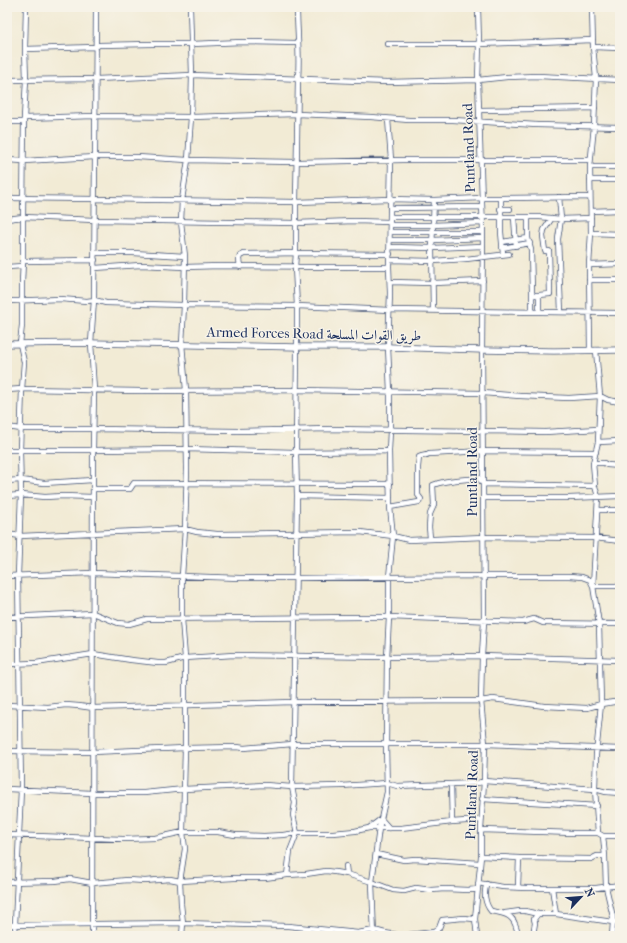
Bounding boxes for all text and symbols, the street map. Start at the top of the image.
street label: Puntland Road [459,103,479,193]
street label: Armed Forces Road طريق القوات المسلحة [206,324,422,344]
street label: Puntland Road [464,427,481,517]
street label: Puntland Road [462,750,482,840]
north arrow [561,877,601,917]
text: N [582,886,597,900]

